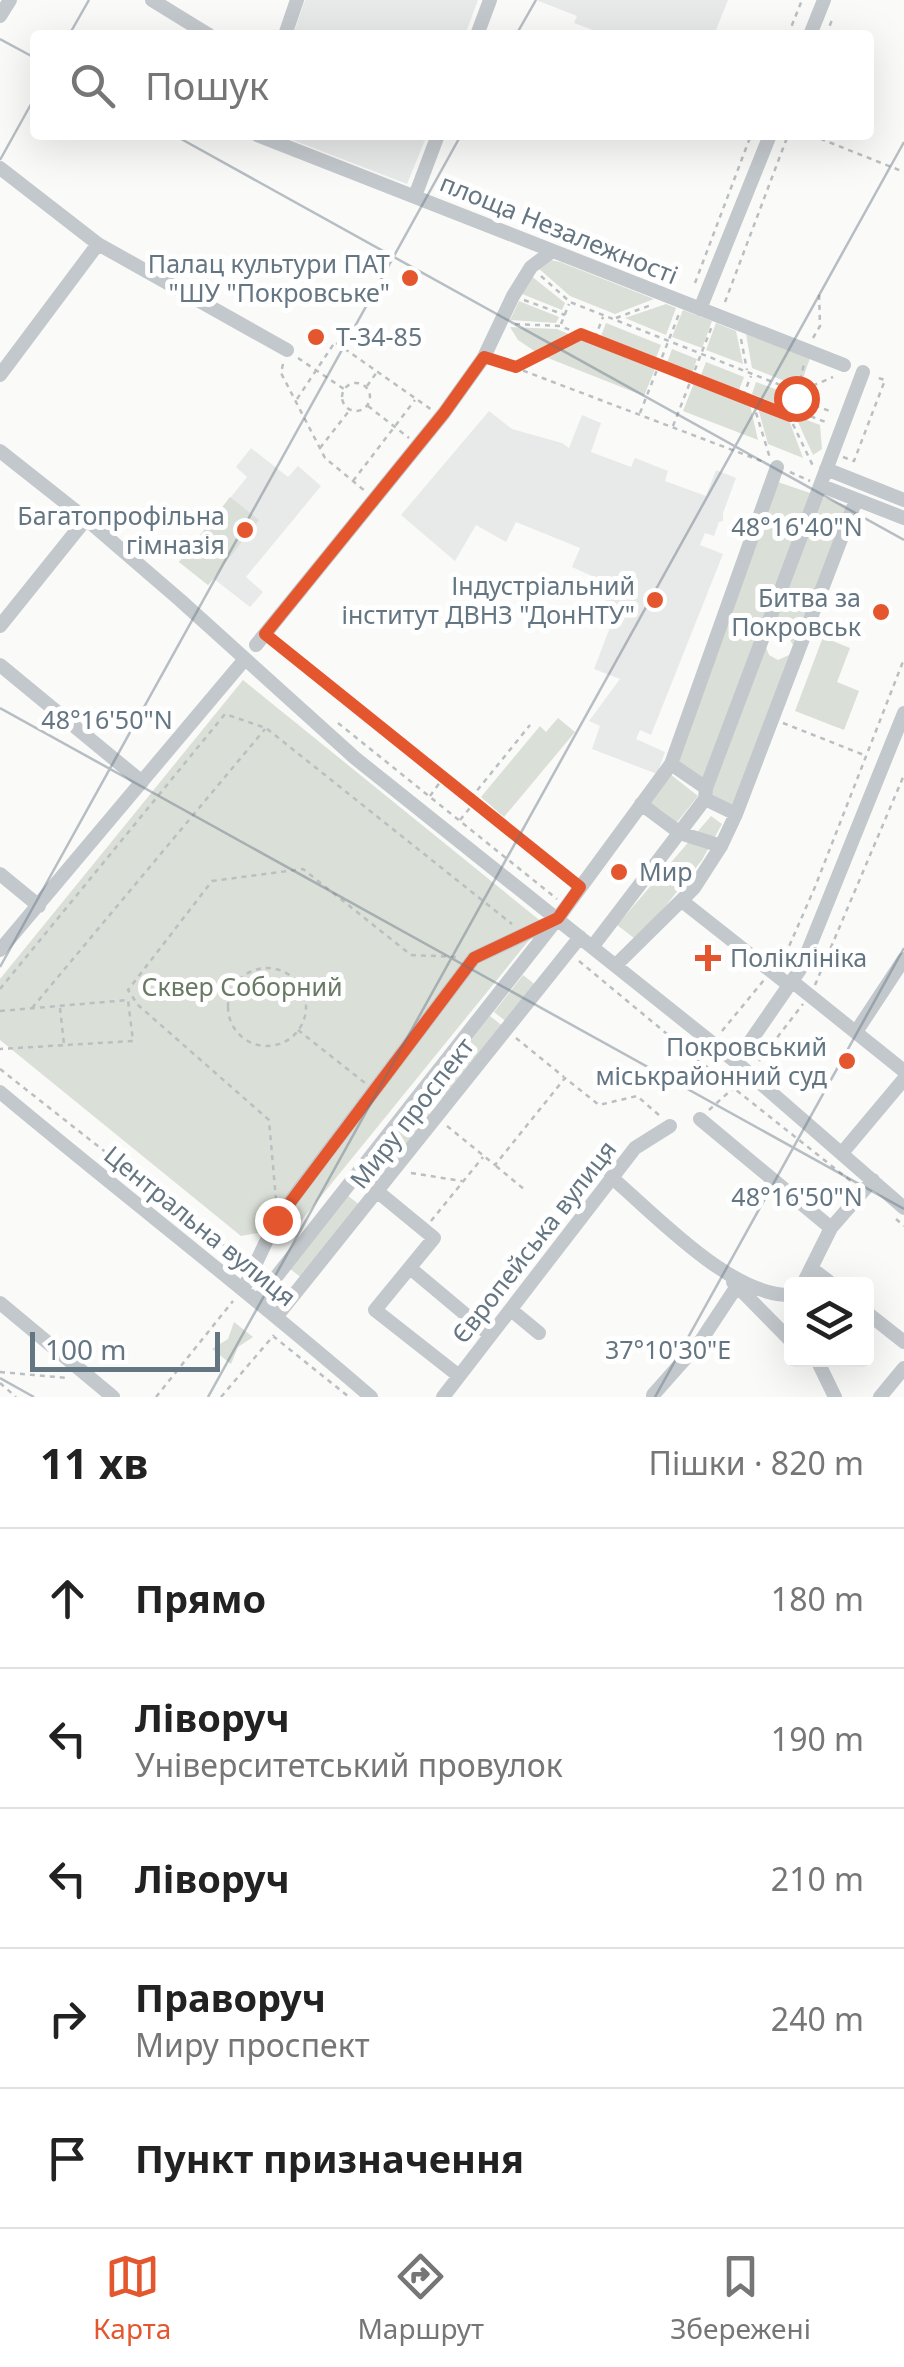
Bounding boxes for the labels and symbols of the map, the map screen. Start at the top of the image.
street label: площа Незалежності [435,165,683,291]
place label: Палац культури ПАТ "ШУ "Покровське" [148,246,390,309]
marker: Палац культури ПАТ "ШУ "Покровське" [399,267,421,289]
place label: Т-34-85 [336,319,422,353]
marker: Т-34-85 [305,326,327,348]
route start [774,376,820,422]
place label: Багатопрофільна гімназія [17,498,225,561]
text: 48°16'40"N [731,509,863,543]
marker: Багатопрофільна гімназія [234,519,256,541]
place label: Індустріальний інститут ДВНЗ "ДонНТУ" [342,568,635,631]
place label: Битва за Покровськ [731,580,862,643]
marker: Індустріальний інститут ДВНЗ "ДонНТУ" [644,589,666,611]
marker: Битва за Покровськ [870,601,892,623]
text: 48°16'50"N [41,702,173,736]
place label: Мир [639,854,692,888]
marker: Мир [608,861,630,883]
place label: Поліклініка [730,940,867,974]
marker: Поліклініка [695,945,721,971]
park label: Сквер Соборний [141,969,343,1003]
street label: Миру проспект [341,1029,481,1195]
place label: Покровський міськрайонний суд [595,1029,827,1092]
marker: Покровський міськрайонний суд [836,1050,858,1072]
street label: Європейська вулиця [443,1133,623,1350]
street label: Центральна вулиця [98,1137,304,1313]
text: 48°16'50"N [731,1179,863,1213]
route end [255,1198,301,1244]
scale bar [30,1327,220,1372]
text: 37°10'30"E [605,1332,731,1366]

